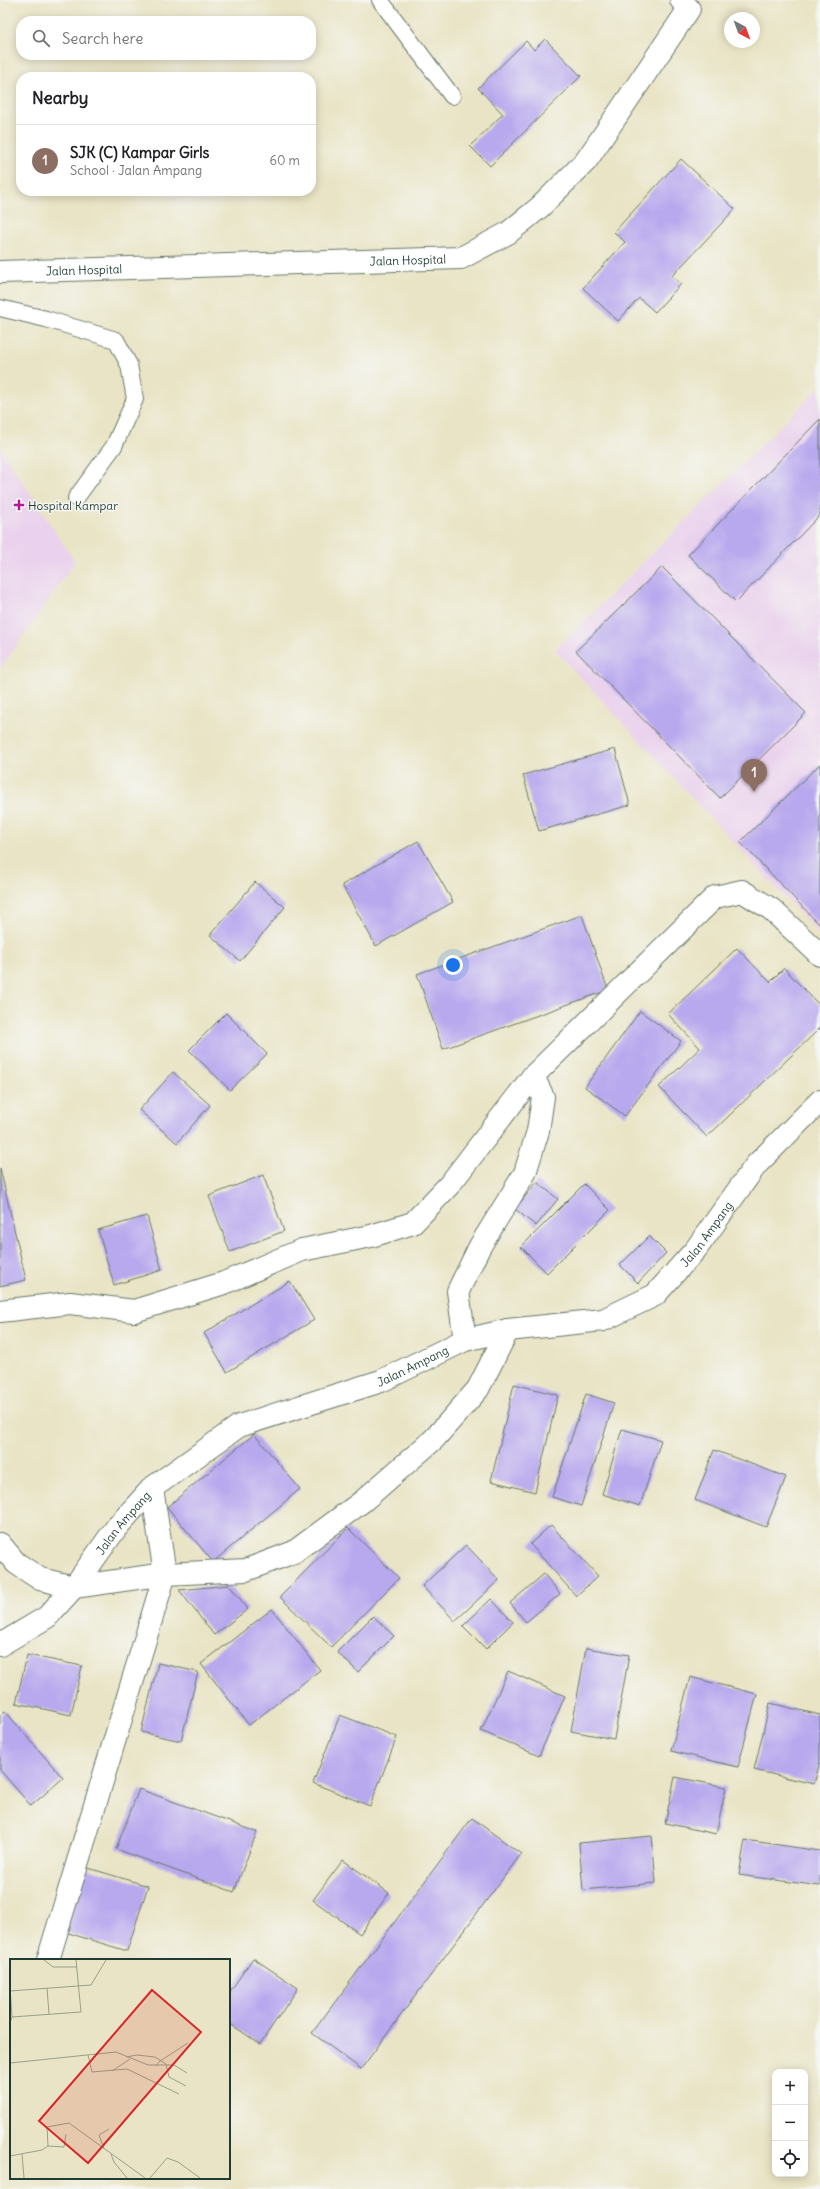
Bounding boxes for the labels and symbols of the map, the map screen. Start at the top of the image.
north arrow [724,12,760,48]
street label: Jalan Hospital [369,251,446,268]
street label: Jalan Hospital [46,261,122,278]
place label: Hospital Kampar [28,498,118,513]
marker: Hospital Kampar [13,499,25,511]
pin: 1 [741,759,767,792]
your location [443,955,463,975]
street label: Jalan Ampang [677,1198,735,1269]
street label: Jalan Ampang [375,1342,451,1389]
street label: Jalan Ampang [92,1488,153,1557]
inset map [10,1959,230,2179]

